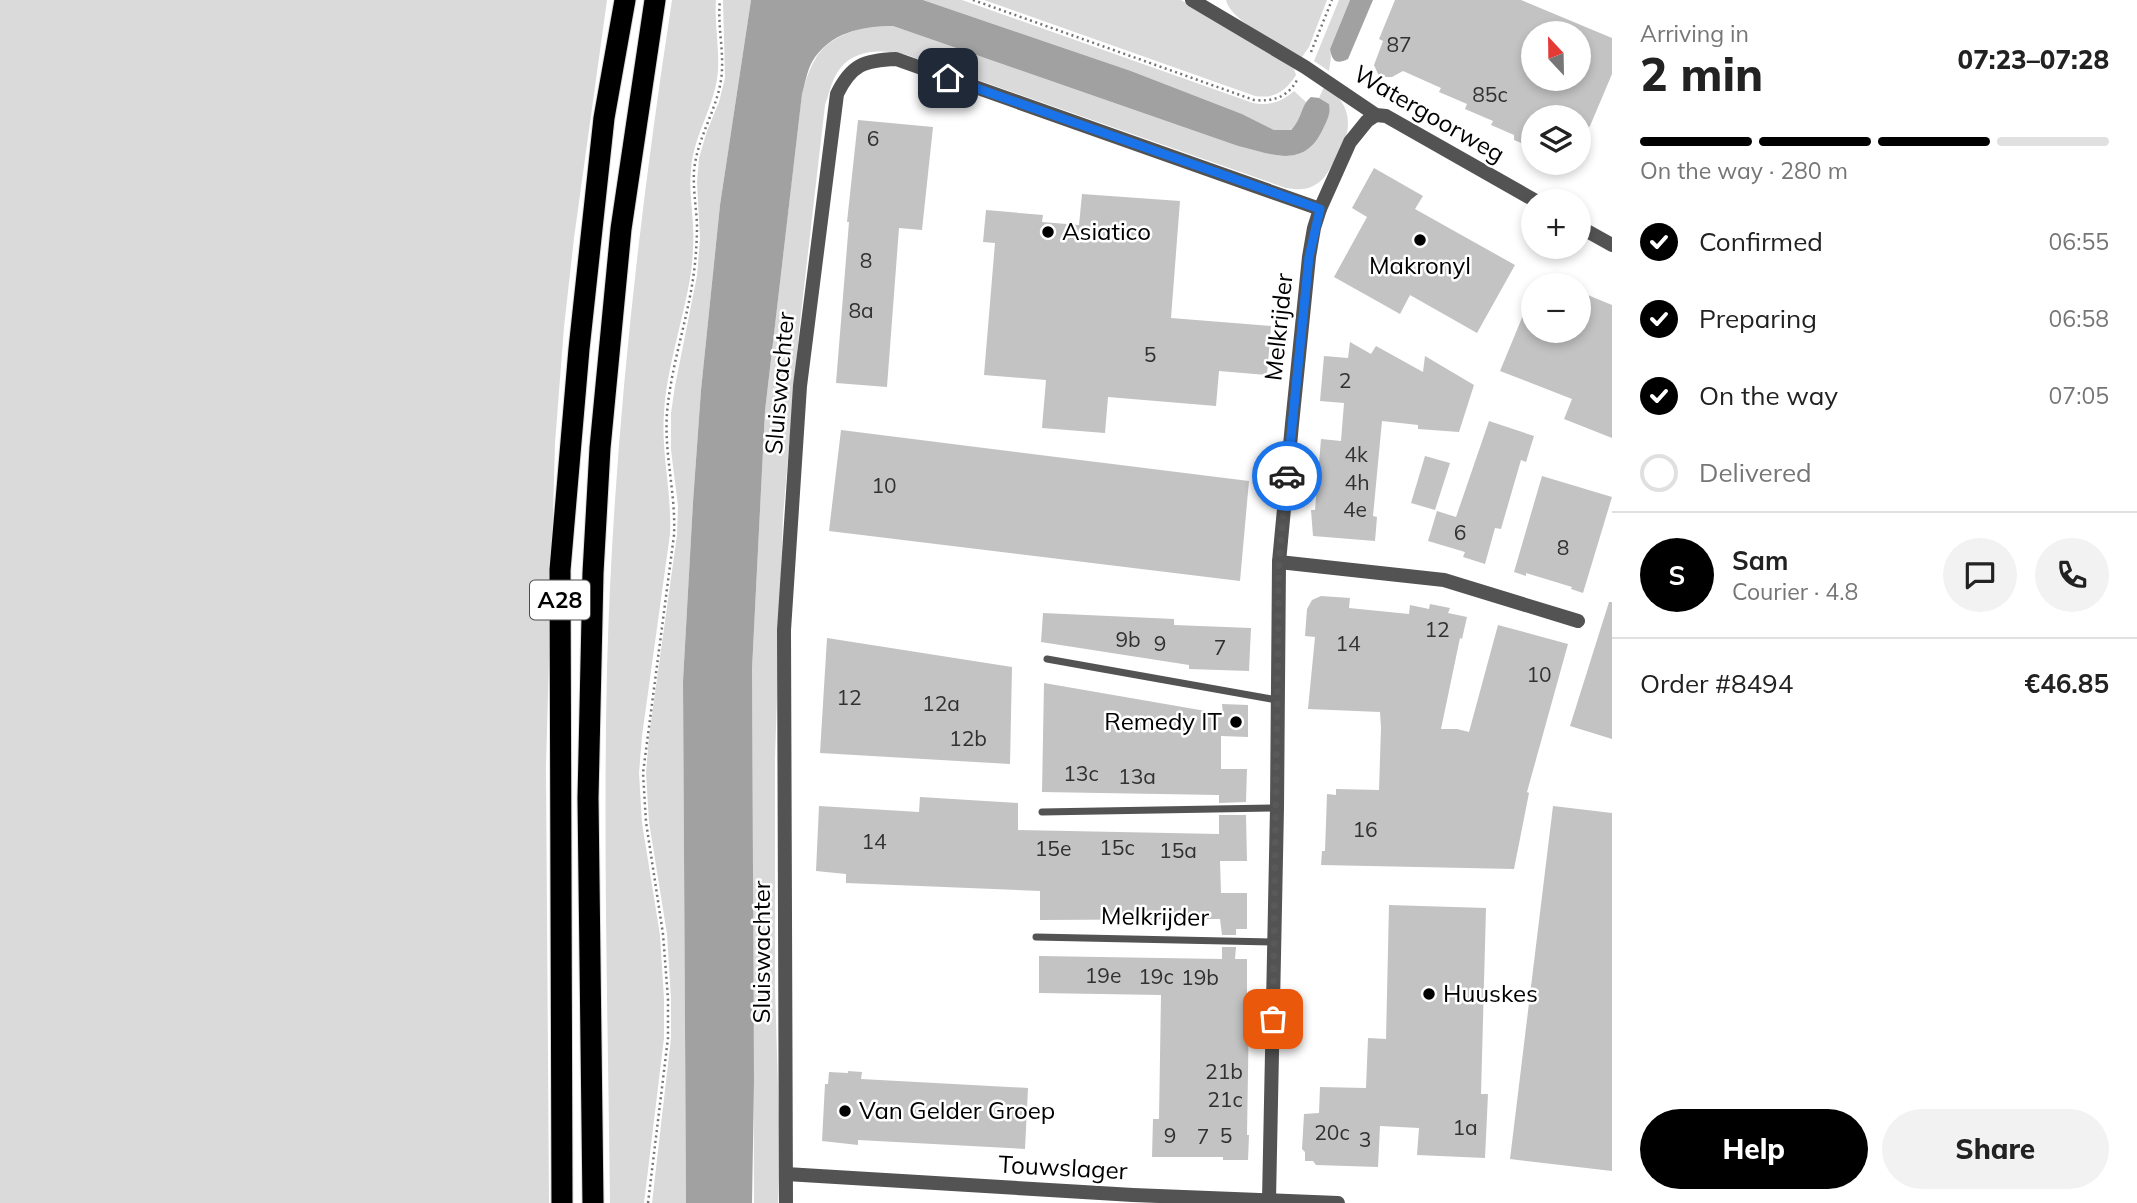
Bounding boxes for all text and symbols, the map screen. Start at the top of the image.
text: Arriving in [1640,19,1749,48]
north arrow [1521,21,1591,91]
map controls [1521,21,1591,343]
house number: 87 [1386,31,1412,57]
text: 07:23–07:28 [1958,43,2109,76]
text: 2 min [1640,45,1763,103]
pin [918,48,978,108]
street label: Watergoorweg [1349,58,1510,168]
icon: home [929,59,967,97]
house number: 85c [1472,81,1508,107]
button: layers [1521,105,1591,175]
house number: 6 [867,125,879,151]
text: On the way · 280 m [1640,156,1848,185]
button: + [1521,189,1591,259]
place label: Asiatico [1062,216,1151,246]
icon: check [1640,223,1678,261]
marker: Asiatico [1040,224,1056,240]
text: Confirmed [1699,225,1823,258]
text: 06:55 [2049,227,2109,256]
marker: Makronyl [1412,232,1428,248]
house number: 8 [860,247,872,273]
place label: Makronyl [1369,250,1471,280]
street label: Melkrijder [1257,271,1299,382]
button: − [1521,273,1591,343]
house number: 8a [848,297,874,323]
icon: check [1640,300,1678,338]
text: Preparing [1699,302,1817,335]
text: 06:58 [2049,304,2109,333]
street label: Sluiswachter [758,310,800,455]
house number: 5 [1144,341,1156,367]
house number: 2 [1339,367,1351,393]
icon: check [1640,377,1678,415]
text: On the way [1699,379,1838,412]
text: 07:05 [2049,381,2109,410]
courier [1252,441,1322,511]
house number: 4k [1344,441,1368,467]
text: Delivered [1699,456,1812,489]
icon: car [1268,457,1306,495]
house number: 4h [1345,469,1369,495]
house number: 10 [871,472,897,498]
house number: 4e [1343,496,1367,522]
house number: 6 [1454,519,1466,545]
house number: 8 [1557,534,1569,560]
button: chat [1943,538,2017,612]
button: phone [2035,538,2109,612]
text: Sam [1732,544,1788,577]
text: S [1669,559,1685,592]
text: Courier · 4.8 [1732,577,1858,606]
road number: A28 [530,580,590,620]
house number: 12 [1424,616,1450,642]
house number: 9b [1115,626,1141,652]
house number: 9 [1154,630,1166,656]
house number: 14 [1335,630,1361,656]
house number: 7 [1214,634,1226,660]
house number: 10 [1526,661,1552,687]
text: Order #8494 [1640,667,1793,700]
text: €46.85 [2025,667,2109,700]
house number: 12 [836,684,862,710]
house number: 12a [922,690,960,716]
place label: Remedy IT [1104,706,1223,736]
marker: Remedy IT [1228,714,1244,730]
house number: 12b [949,725,987,751]
house number: 13c [1063,760,1099,786]
house number: 13a [1118,763,1156,789]
house number: 16 [1352,816,1378,842]
house number: 14 [861,828,887,854]
house number: 15c [1099,834,1135,860]
house number: 15e [1035,835,1071,861]
house number: 15a [1159,837,1197,863]
street label: Sluiswachter [746,880,776,1023]
street label: Melkrijder [1101,900,1210,932]
house number: 19e [1085,962,1121,988]
house number: 19c [1138,963,1174,989]
house number: 19b [1181,964,1219,990]
place label: Huuskes [1443,978,1538,1008]
marker: Huuskes [1421,986,1437,1002]
pin [1243,989,1303,1049]
icon: bag [1254,1000,1292,1038]
house number: 21b [1205,1058,1243,1084]
house number: 21c [1207,1086,1243,1112]
place label: Van Gelder Groep [859,1095,1055,1125]
marker: Van Gelder Groep [837,1103,853,1119]
button: Help [1640,1109,1868,1189]
button: Share [1882,1109,2109,1189]
house number: 1a [1452,1114,1478,1140]
house number: 20c [1314,1119,1350,1145]
house number: 9 [1164,1122,1176,1148]
house number: 5 [1220,1122,1232,1148]
house number: 7 [1197,1123,1209,1149]
house number: 3 [1359,1126,1371,1152]
street label: Touwslager [998,1149,1129,1185]

